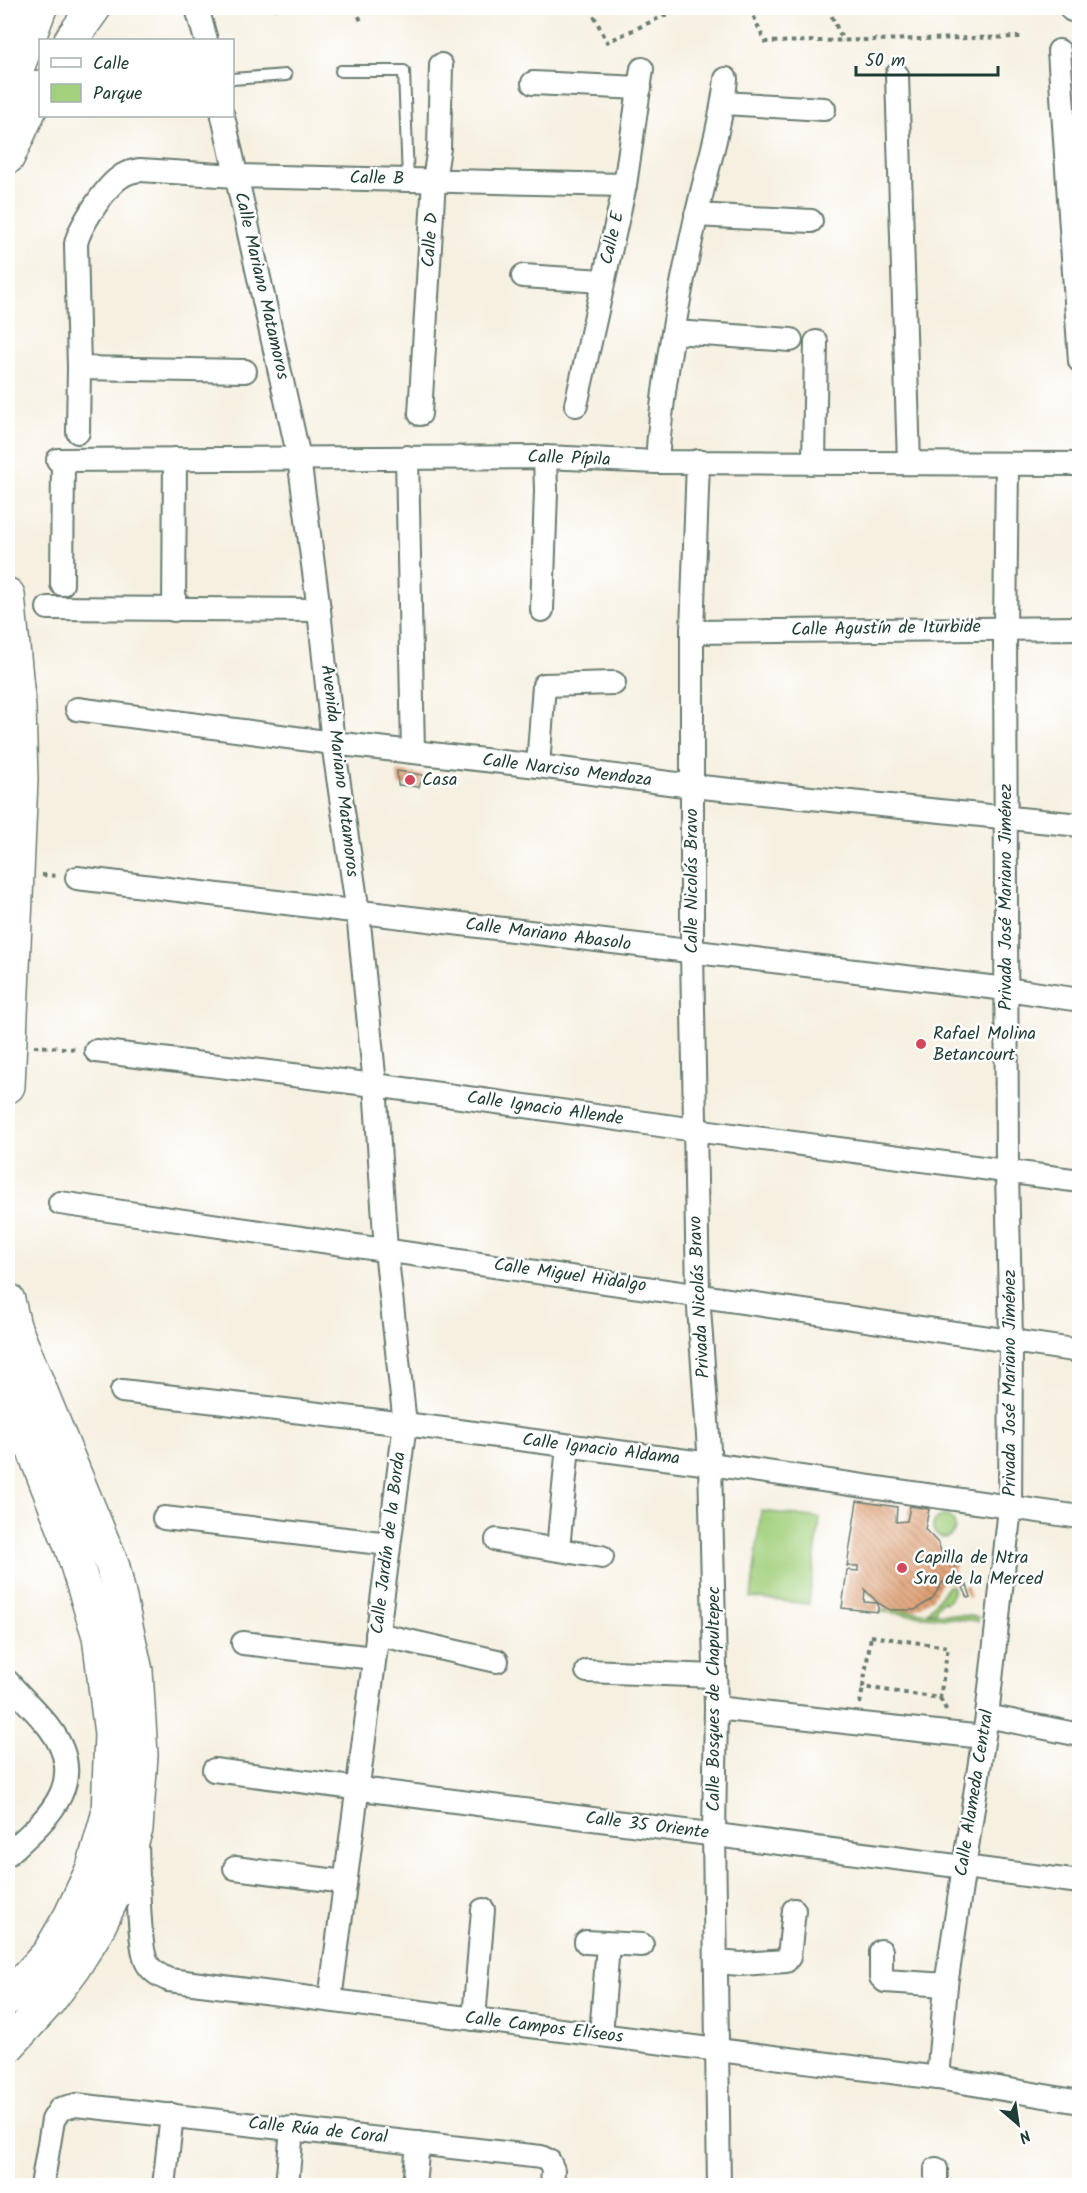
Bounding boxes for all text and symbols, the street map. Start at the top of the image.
legend [39,39,234,117]
scale bar [856,39,998,77]
text: 50 m [865,47,905,76]
text: Calle [93,50,129,79]
text: Parque [93,80,142,109]
street label: Calle B [349,164,405,194]
street label: Calle Mariano Matamoros [225,189,297,383]
street label: Calle E [593,208,633,268]
street label: Calle D [415,211,447,268]
street label: Calle Pípila [527,443,611,475]
street label: Calle Agustín de Iturbide [791,613,981,645]
street label: Avenida Mariano Matamoros [312,663,366,879]
street label: Calle Narciso Mendoza [481,746,653,796]
place label: Casa [422,766,457,795]
marker: Casa [403,773,417,787]
street label: Privada José Mariano Jiménez [992,783,1021,1010]
street label: Calle Nicolás Bravo [678,808,707,954]
street label: Calle Mariano Abasolo [463,910,633,960]
place label: Rafael Molina Betancourt [933,1020,1036,1070]
marker: Rafael Molina Betancourt [914,1037,928,1051]
street label: Calle Ignacio Allende [465,1084,625,1134]
street label: Privada Nicolás Bravo [681,1215,719,1379]
street label: Calle Miguel Hidalgo [492,1251,648,1301]
street label: Privada José Mariano Jiménez [996,1269,1025,1496]
street label: Calle Ignacio Aldama [520,1426,682,1474]
street label: Calle Jardín de la Borda [363,1450,415,1636]
place label: Capilla de Ntra Sra de la Merced [914,1544,1044,1594]
marker: Capilla de Ntra Sra de la Merced [895,1561,909,1575]
street label: Calle Bosques de Chapultepec [700,1586,729,1812]
street label: Calle Alameda Central [948,1707,1003,1878]
street label: Calle 35 Oriente [583,1804,711,1848]
street label: Calle Campos Elíseos [463,2004,625,2052]
north arrow [988,2094,1048,2154]
street label: Calle Rúa de Coral [247,2109,390,2153]
text: N [1014,2122,1035,2149]

